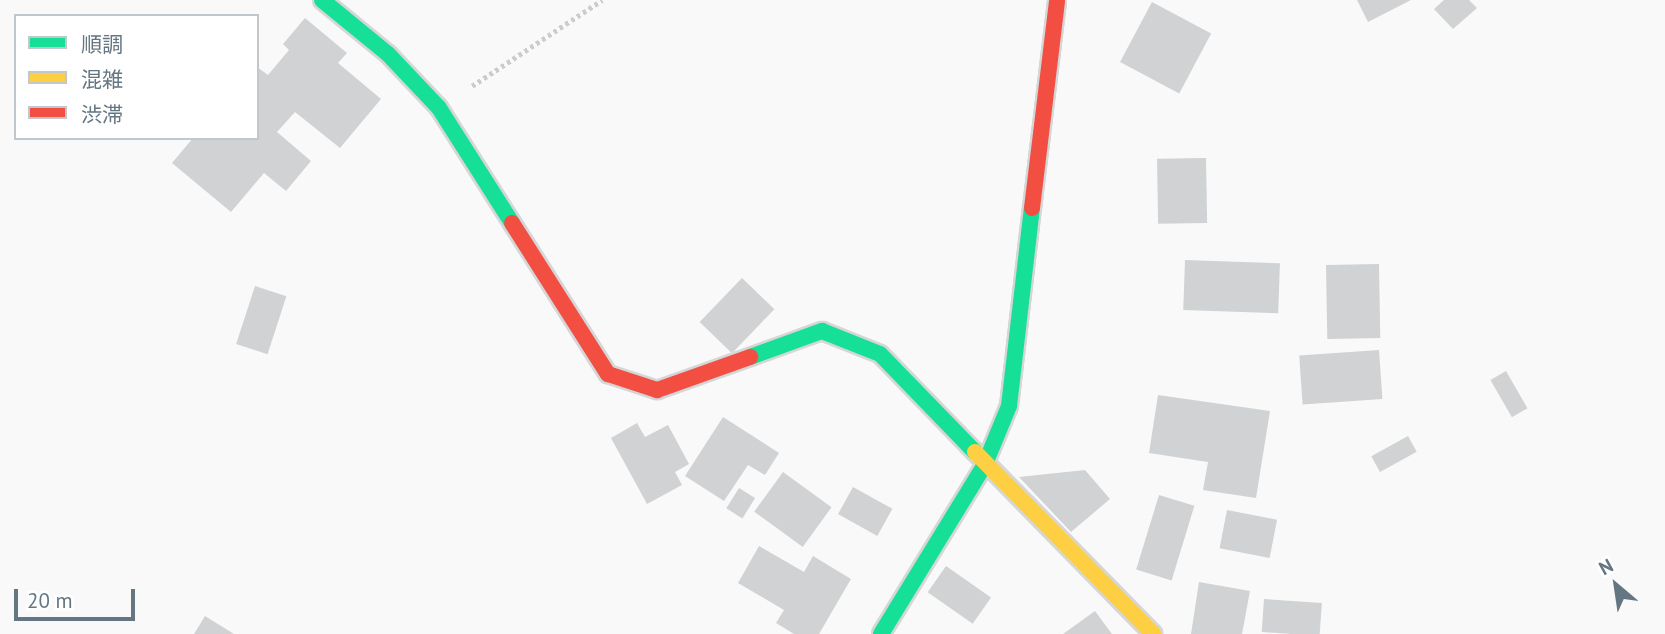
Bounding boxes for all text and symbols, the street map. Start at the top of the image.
legend [14,14,259,140]
text: 順調 [81,31,123,58]
text: 混雑 [81,66,123,93]
text: 渋滞 [81,101,123,128]
north arrow [1581,550,1651,620]
text: N [1595,553,1617,580]
scale bar [18,574,138,618]
text: 20 m [27,587,73,614]

